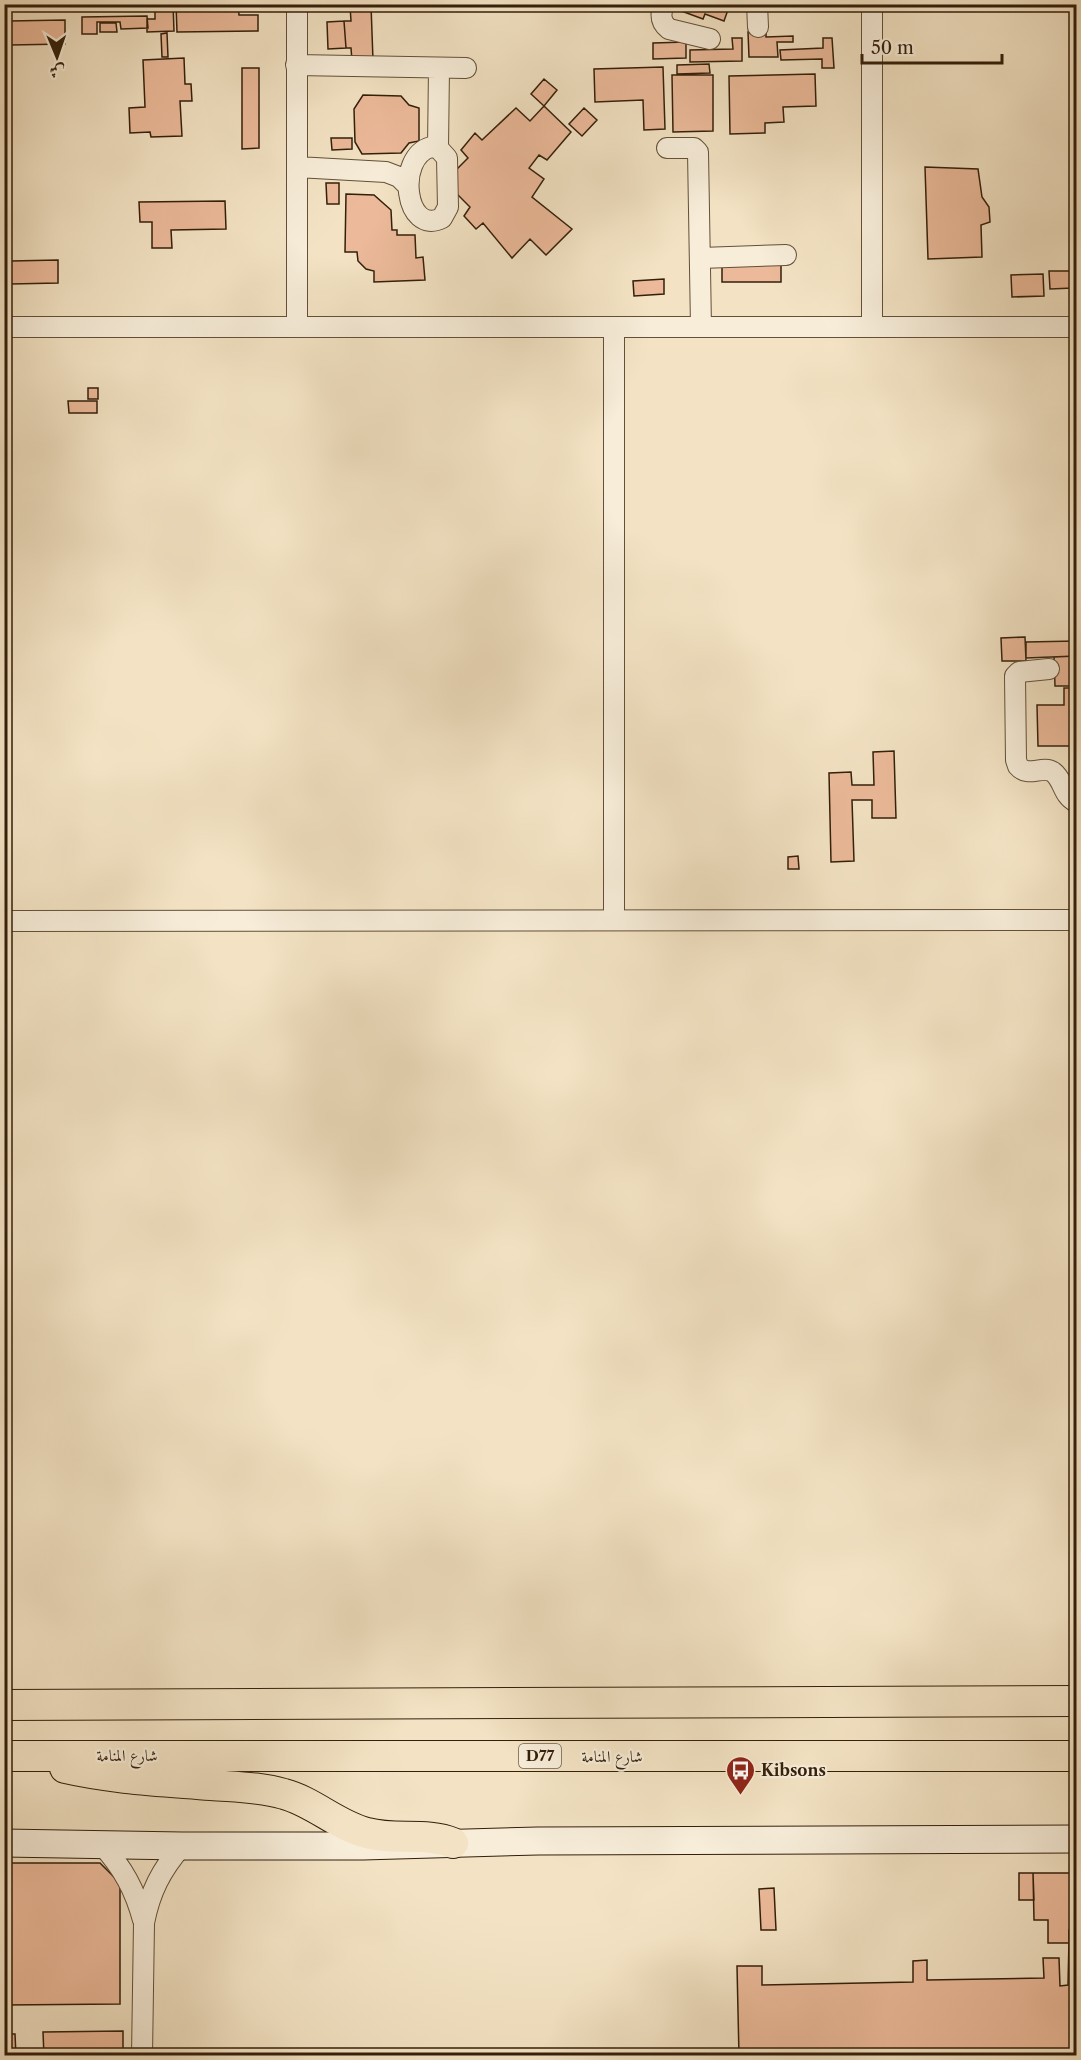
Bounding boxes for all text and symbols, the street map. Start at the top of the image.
north arrow [27,27,87,87]
scale bar [862,27,1002,65]
text: 50 m [871,37,914,59]
text: ش [49,62,66,82]
road number: D77 [519,1744,561,1768]
street label: شارع المنامة [96,1745,158,1769]
street label: شارع المنامة [581,1746,643,1770]
bus stop icon: Kibsons [724,1754,756,1796]
place label: Kibsons [761,1760,826,1780]

